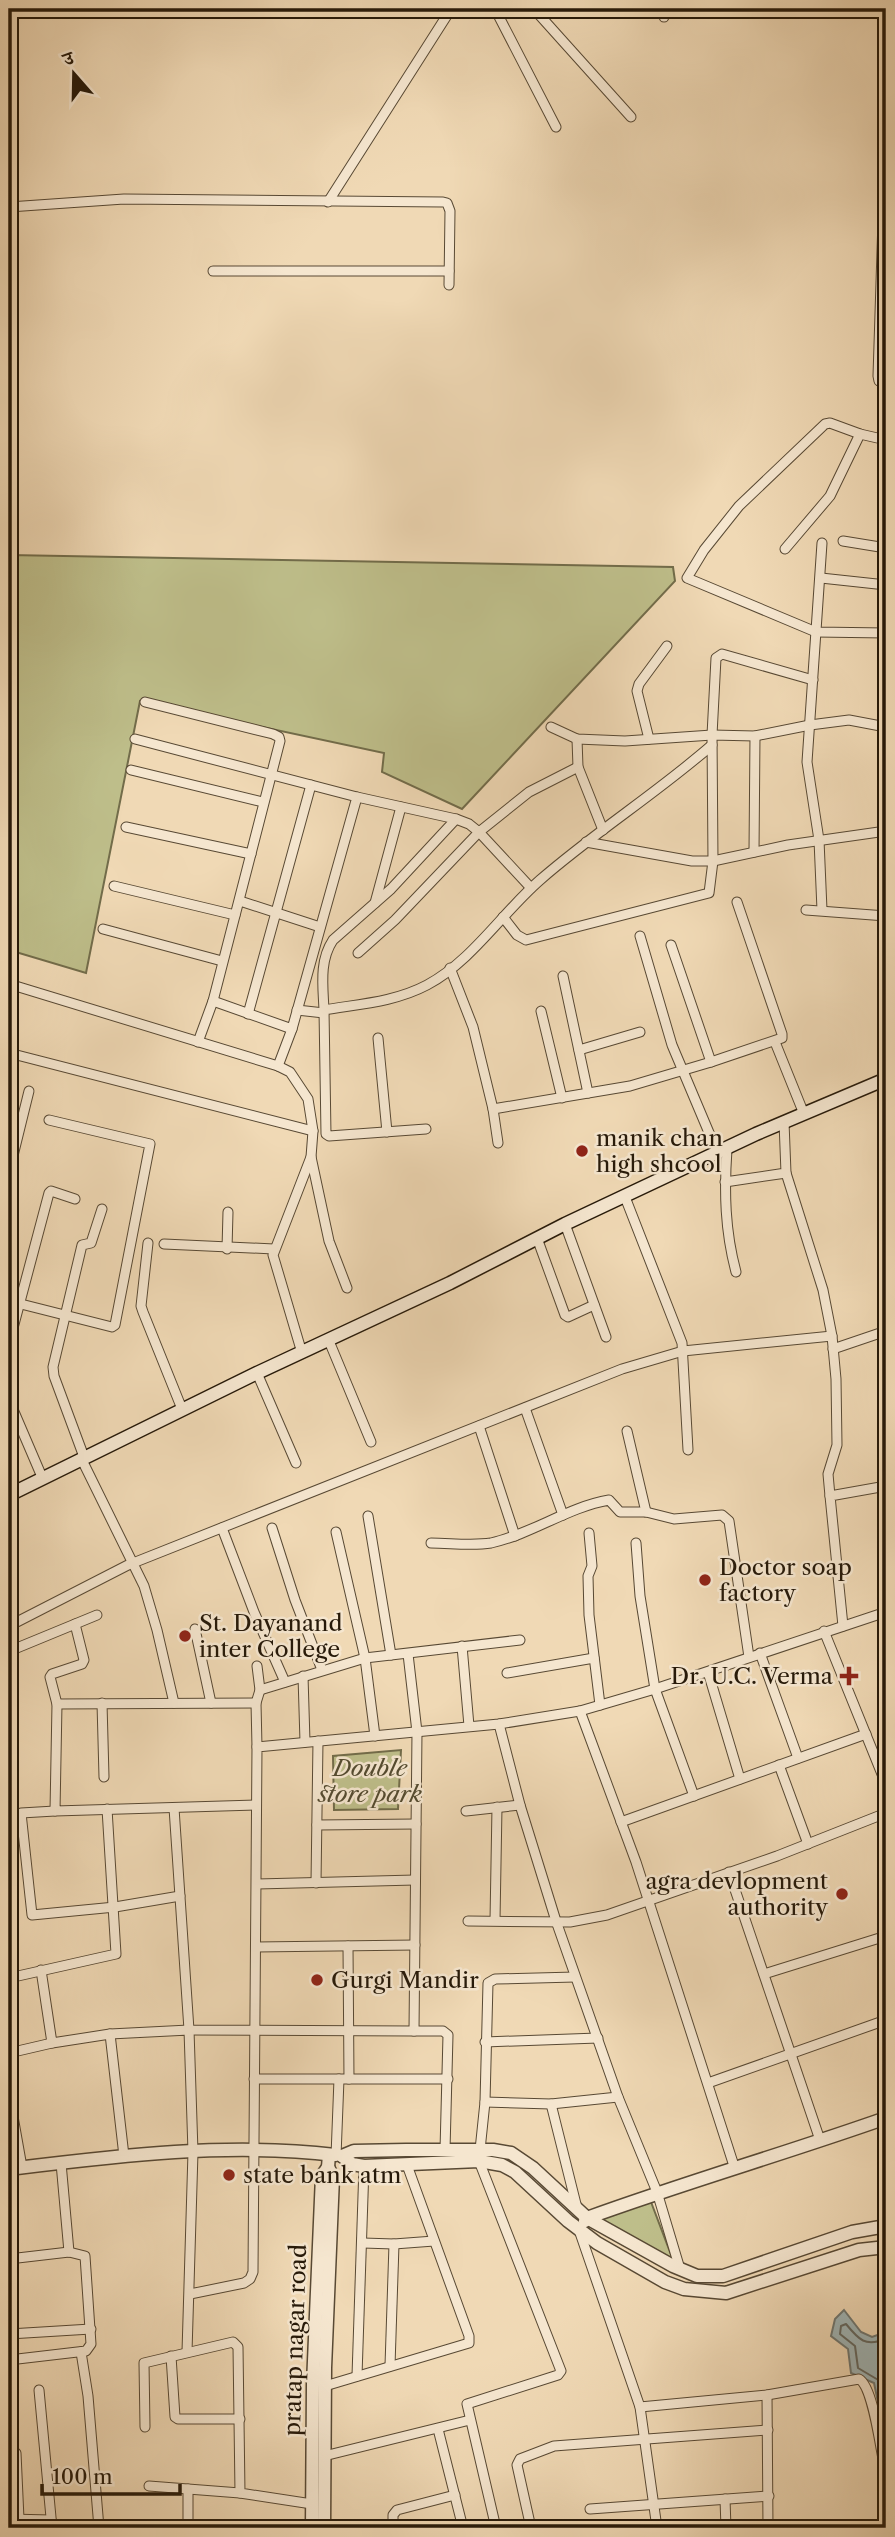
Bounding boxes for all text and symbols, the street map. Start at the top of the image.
north arrow [38,38,108,108]
text: उ [58,46,78,72]
place label: manik chan high shcool [596,1124,723,1178]
marker: manik chan high shcool [574,1143,590,1159]
place label: Doctor soap factory [719,1553,852,1607]
marker: Doctor soap factory [697,1572,713,1588]
place label: St. Dayanand inter College [199,1609,342,1663]
marker: St. Dayanand inter College [177,1628,193,1644]
place label: Dr. U.C. Verma [671,1662,834,1690]
marker: Dr. U.C. Verma [839,1666,859,1686]
park label: Double store park [317,1754,422,1808]
place label: agra devlopment authority [645,1867,828,1921]
marker: agra devlopment authority [834,1886,850,1902]
place label: Gurgi Mandir [331,1966,479,1994]
marker: Gurgi Mandir [309,1972,325,1988]
place label: state bank atm [243,2161,401,2189]
marker: state bank atm [221,2167,237,2183]
street label: pratap nagar road [278,2243,312,2437]
scale bar [42,2453,180,2497]
text: 100 m [52,2464,113,2489]

